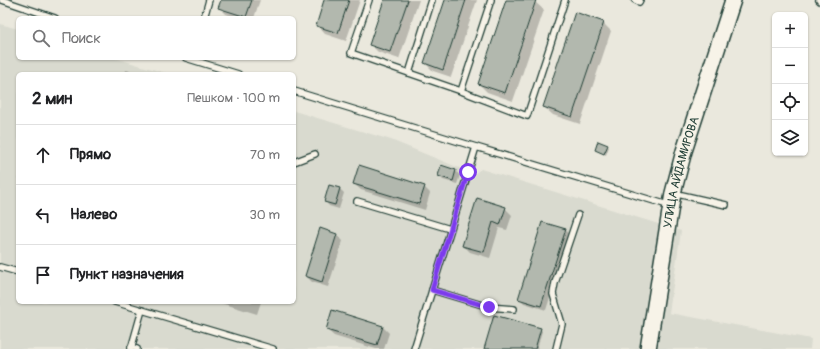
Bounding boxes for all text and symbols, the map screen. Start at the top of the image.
map controls [772,12,808,156]
button: + [772,12,808,48]
search box [16,16,296,60]
icon: search [30,27,52,49]
text: Поиск [62,29,101,48]
button: − [772,48,808,84]
button: locate [772,84,808,120]
text: 2 мин [32,88,72,109]
text: Пешком · 100 m [187,90,280,106]
street label: УЛИЦА АЙДАМИРОВА [660,114,702,229]
button: layers [772,120,808,156]
icon: ahead [32,144,54,166]
text: Прямо [70,145,111,164]
text: 70 m [250,147,280,163]
route start [459,163,477,181]
icon: left [32,204,54,226]
text: Налево [70,205,117,224]
text: 30 m [250,207,280,223]
icon: arrive [32,264,54,286]
text: Пункт назначения [70,265,184,284]
route end [480,298,498,316]

